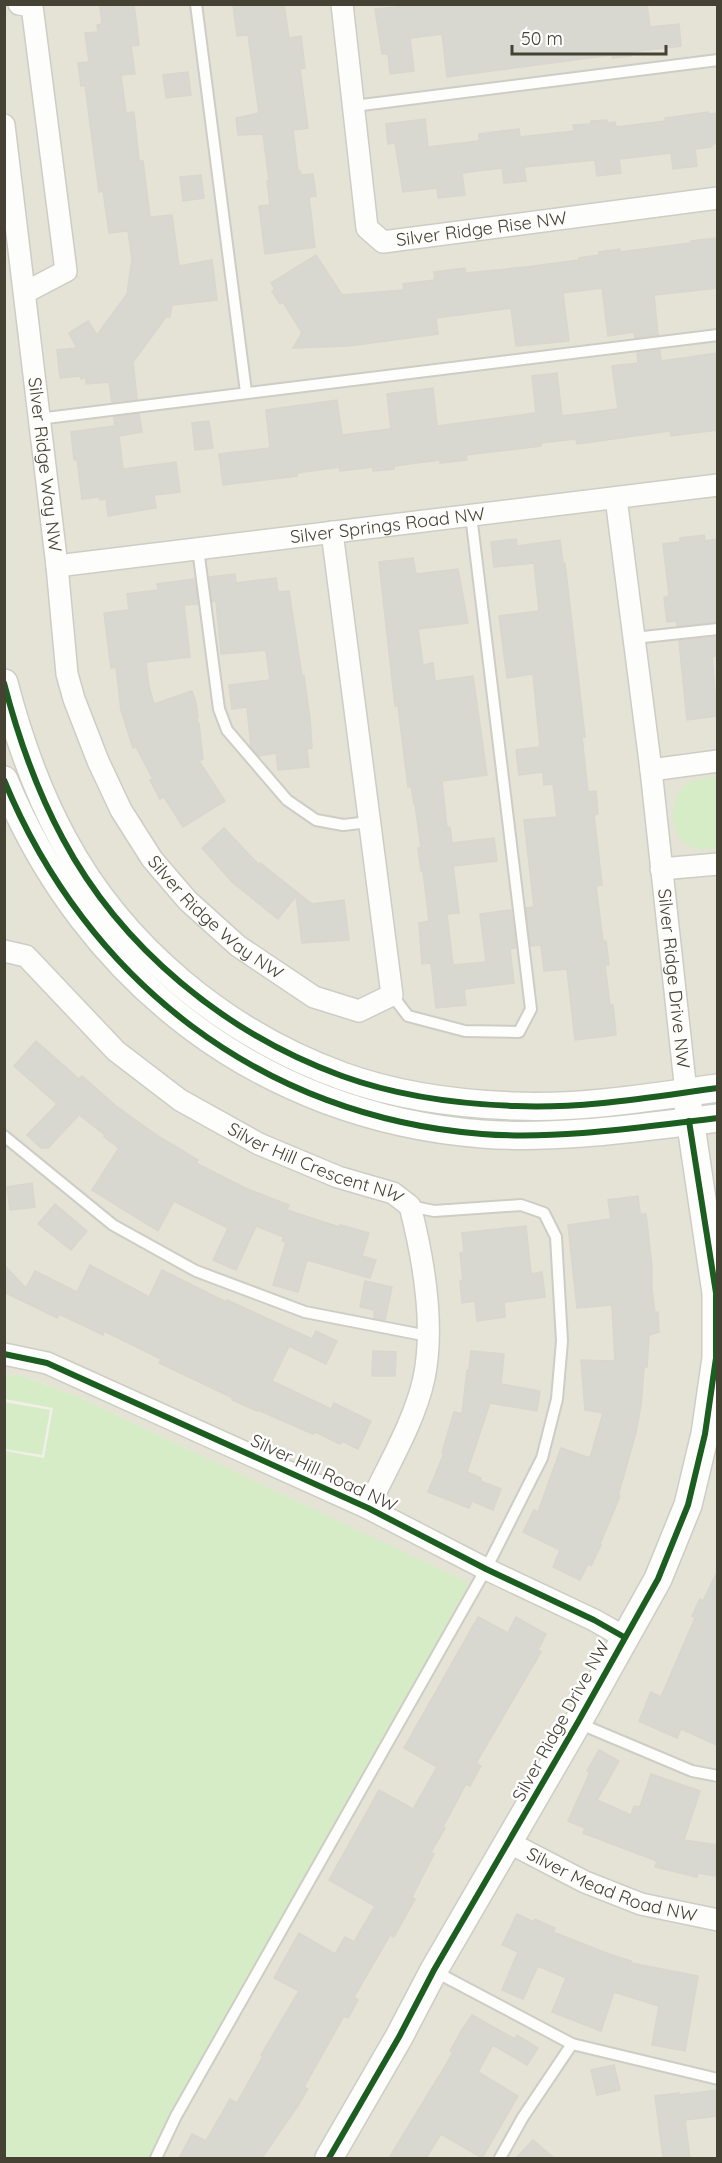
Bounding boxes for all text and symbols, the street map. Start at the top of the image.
scale bar [512,18,666,56]
text: 50 m [521,27,563,50]
street label: Silver Ridge Rise NW [395,206,568,251]
street label: Silver Ridge Way NW [23,376,67,553]
street label: Silver Springs Road NW [289,502,486,548]
street label: Silver Ridge Way NW [143,850,288,984]
street label: Silver Ridge Drive NW [653,887,695,1070]
street label: Silver Hill Crescent NW [224,1117,409,1208]
street label: Silver Hill Road NW [247,1428,401,1517]
street label: Silver Ridge Drive NW [507,1636,614,1805]
street label: Silver Mead Road NW [523,1842,699,1926]

